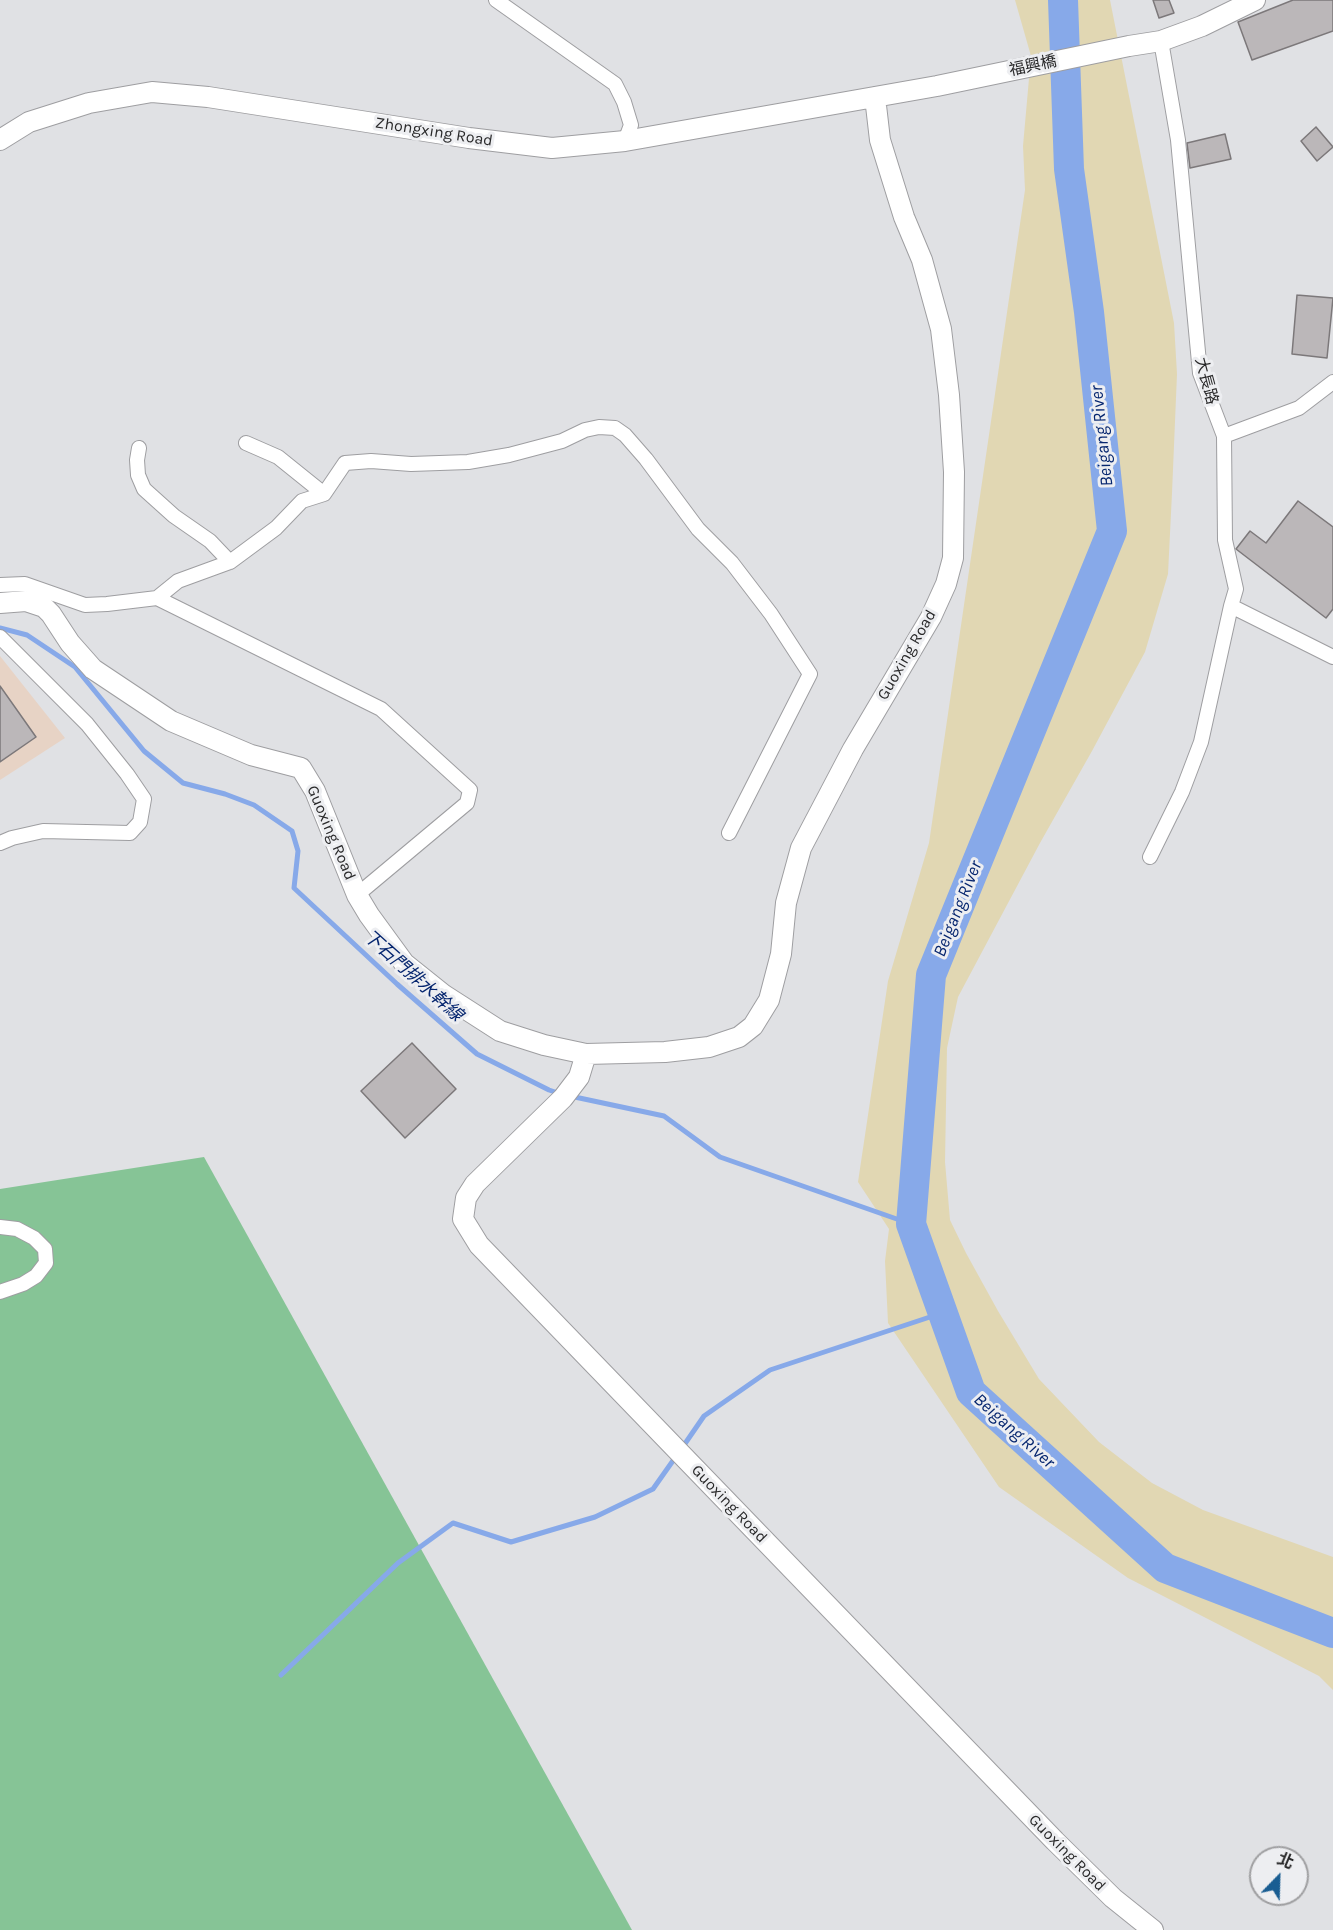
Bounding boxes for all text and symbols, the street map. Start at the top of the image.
street label: 福興橋 [1008,52,1058,80]
street label: Zhongxing Road [374,113,494,151]
street label: 大長路 [1191,355,1221,407]
water label: Beigang River [1086,384,1118,488]
street label: Guoxing Road [873,606,941,704]
street label: Guoxing Road [302,783,360,883]
water label: Beigang River [929,858,987,960]
water label: 下石門排水幹線 [359,926,467,1026]
water label: Beigang River [969,1389,1059,1473]
street label: Guoxing Road [687,1461,771,1547]
street label: Guoxing Road [1025,1811,1109,1895]
north arrow [1249,1846,1309,1906]
text: 北 [1274,1849,1297,1873]

